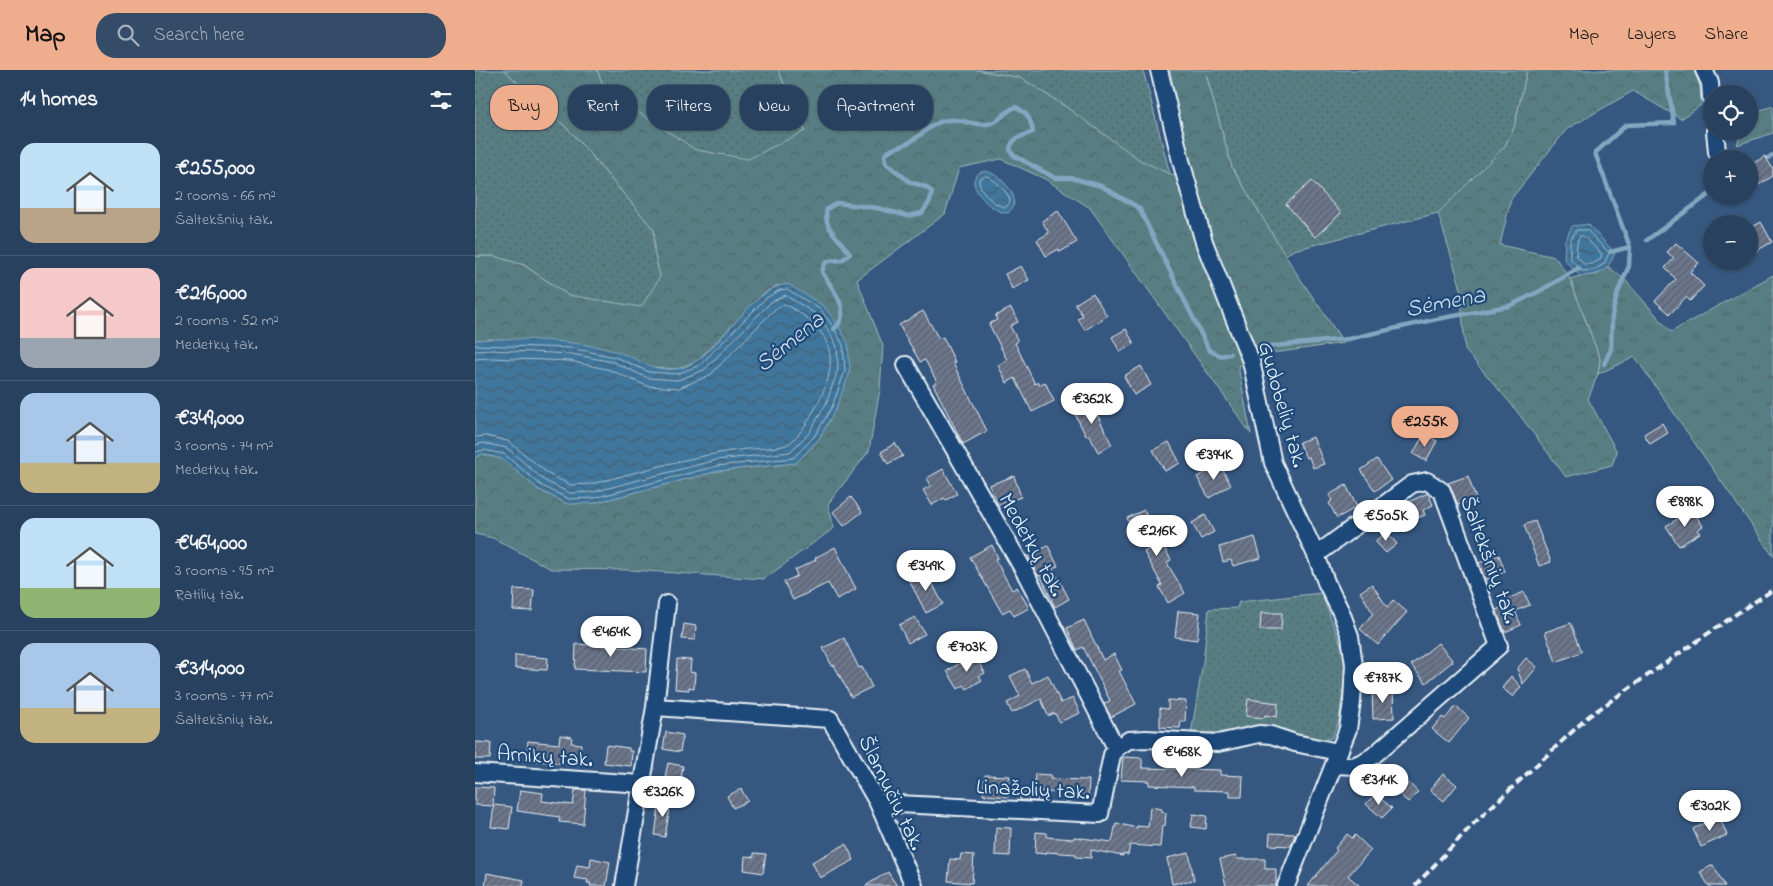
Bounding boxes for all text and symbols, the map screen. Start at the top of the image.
search box [96,13,446,58]
text: Map [25,18,66,53]
icon: search [114,21,142,49]
text: Search here [154,22,245,49]
text: Map [1569,22,1599,48]
text: Layers [1627,22,1677,48]
text: Share [1705,22,1748,48]
text: 14 homes [20,85,98,115]
chip: Buy [490,85,558,130]
chip: Rent [568,85,637,130]
chip: Filters [647,85,730,130]
chip: New [740,85,808,130]
chip: Apartment [818,85,933,130]
map controls [1703,85,1758,270]
button: locate [1703,85,1758,140]
icon: filters [427,86,455,114]
button: + [1703,150,1758,205]
text: €255,000 [175,154,255,184]
icon: home [60,163,120,223]
text: 2 rooms · 66 m² [175,184,276,208]
text: Šaltekšnių tak. [175,208,272,232]
button: − [1703,215,1758,270]
water label: Sėmena [1403,278,1489,328]
text: €216,000 [175,279,247,309]
icon: home [60,288,120,348]
water label: Sėmena [748,303,834,382]
text: 2 rooms · 52 m² [175,309,279,333]
text: Medetkų tak. [175,333,258,357]
street label: Gudobelių tak. [1248,338,1314,472]
pin: €362K [1057,382,1127,425]
text: €362K [1072,387,1112,411]
text: €349,000 [175,404,244,434]
pin: €255K [1390,406,1460,448]
text: €255K [1402,410,1448,434]
icon: home [60,413,120,473]
text: 3 rooms · 74 m² [175,434,274,458]
pin: €394K [1179,438,1249,481]
text: €394K [1196,443,1232,467]
text: Medetkų tak. [175,458,258,482]
pin: €898K [1650,486,1720,528]
street label: Medetkų tak. [989,488,1072,603]
text: €898K [1667,490,1703,514]
street label: Šaltekšnių tak. [1450,492,1526,628]
pin: €505K [1351,500,1421,542]
text: €505K [1364,504,1408,528]
pin: €216K [1122,514,1192,557]
text: €216K [1138,519,1177,543]
text: €464,000 [175,529,247,559]
icon: home [60,538,120,598]
pin: €349K [891,550,961,592]
text: €349K [908,554,944,578]
text: 3 rooms · 95 m² [175,559,274,583]
text: Ratilių tak. [175,583,244,607]
pin: €464K [576,616,646,658]
text: €464K [591,620,631,644]
pin: €703K [932,630,1002,673]
text: €703K [947,635,987,659]
text: €314,000 [175,654,244,684]
pin: €787K [1348,662,1418,704]
icon: home [60,663,120,723]
text: €787K [1364,666,1402,690]
text: 3 rooms · 77 m² [175,684,274,708]
text: Šaltekšnių tak. [175,708,272,732]
street label: Šlamučių tak. [849,730,932,856]
pin: €468K [1147,736,1217,778]
street label: Arnikų tak. [496,739,594,777]
text: €468K [1163,740,1201,764]
pin: €314K [1344,764,1414,806]
text: €314K [1360,768,1398,792]
street label: Linažolių tak. [975,772,1091,810]
pin: €326K [628,776,698,818]
text: €326K [643,780,683,804]
pin: €302K [1675,790,1745,832]
text: €302K [1690,794,1730,818]

